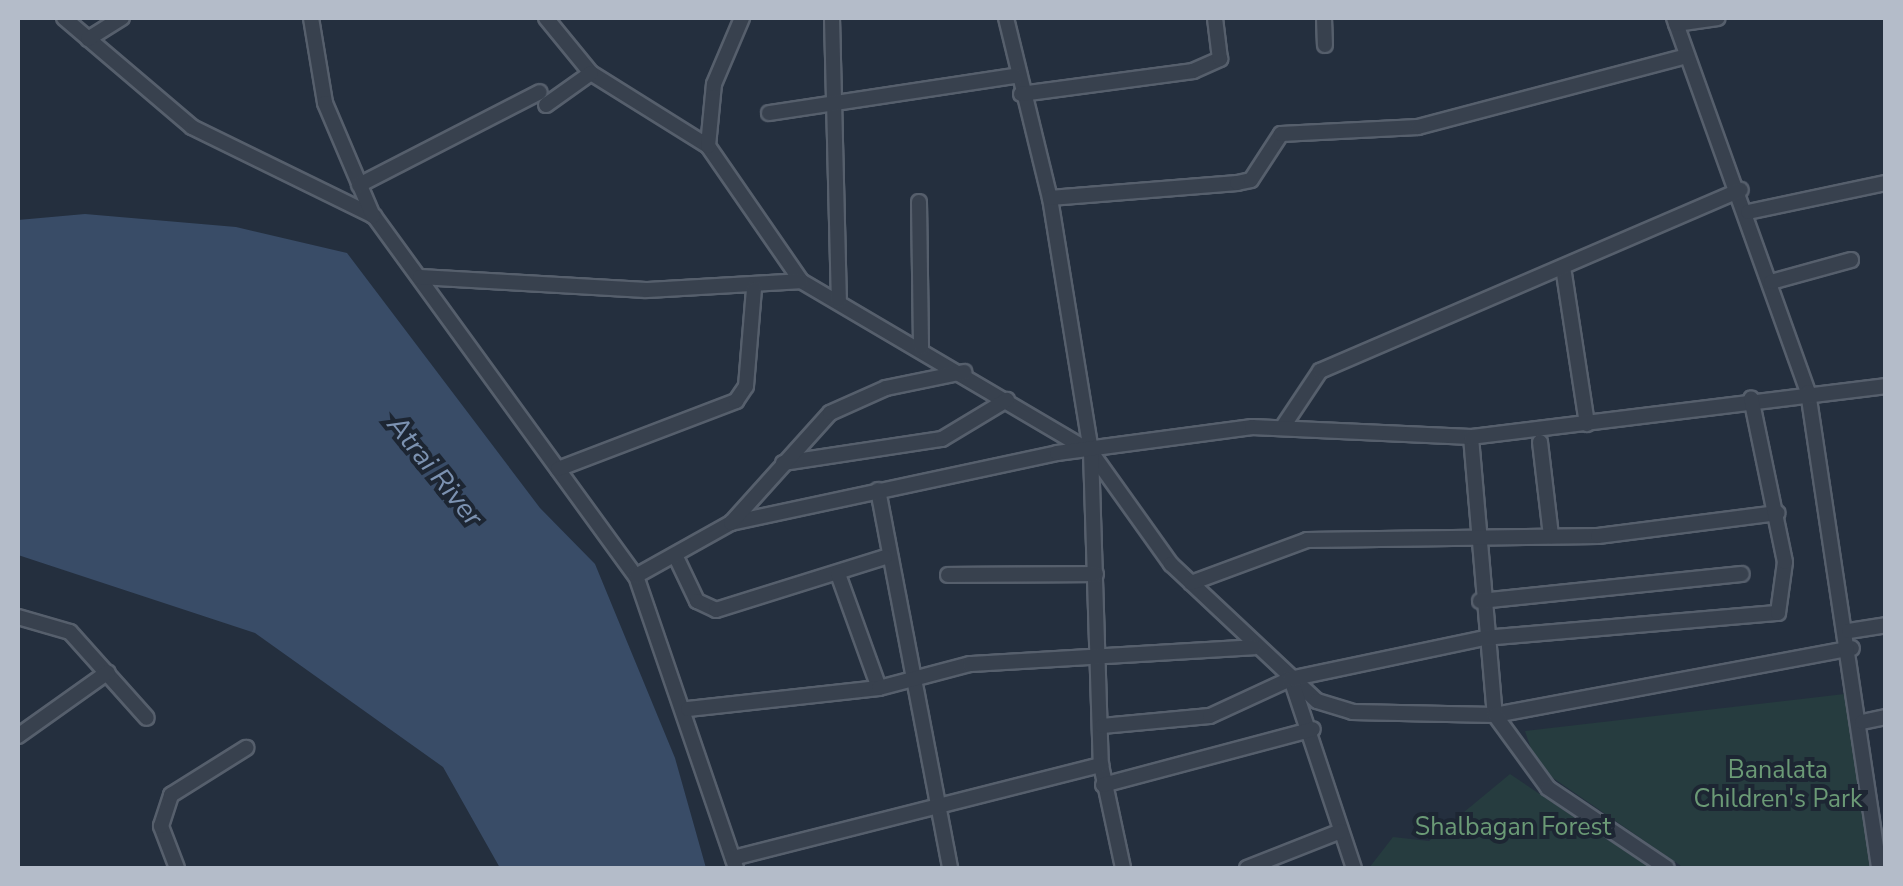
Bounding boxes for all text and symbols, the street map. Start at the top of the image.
water label: Atrai River [380,409,490,533]
park label: Banalata Children's Park [1694,756,1862,815]
park label: Shalbagan Forest [1415,812,1611,842]

